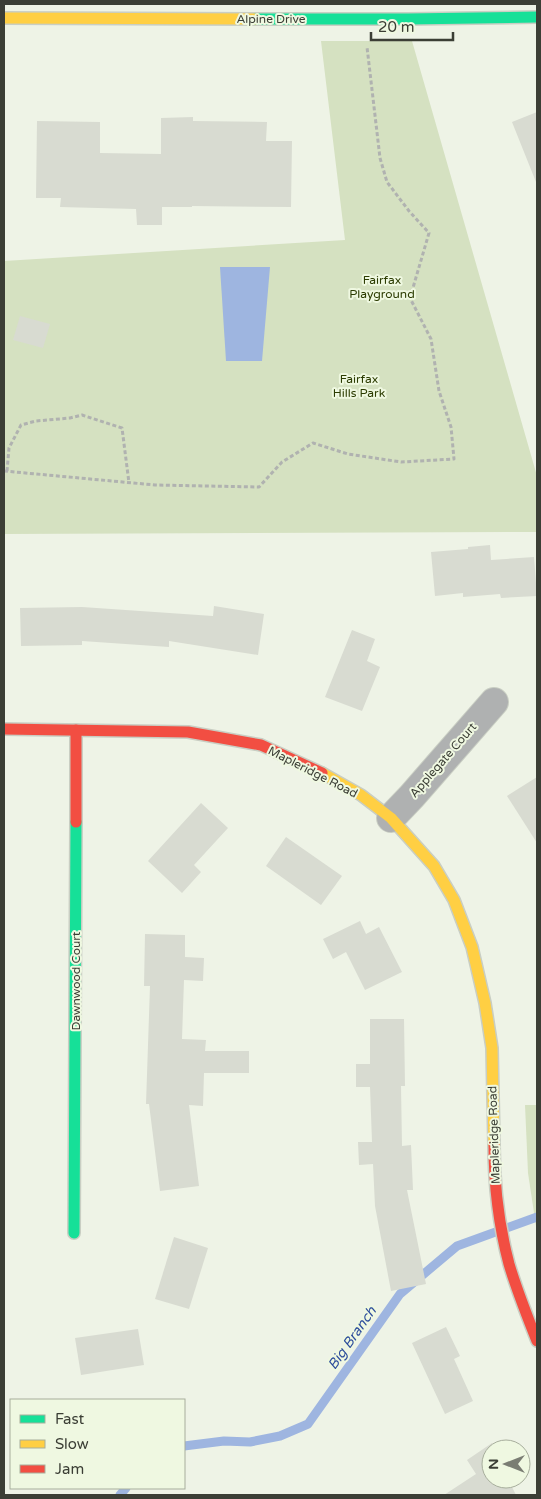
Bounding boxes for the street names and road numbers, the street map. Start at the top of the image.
street label: Alpine Drive [236,12,306,26]
street label: Applegate Court [407,720,479,800]
street label: Mapleridge Road [266,743,360,801]
street label: Dawnwood Court [69,931,83,1030]
street label: Mapleridge Road [485,1086,503,1184]

